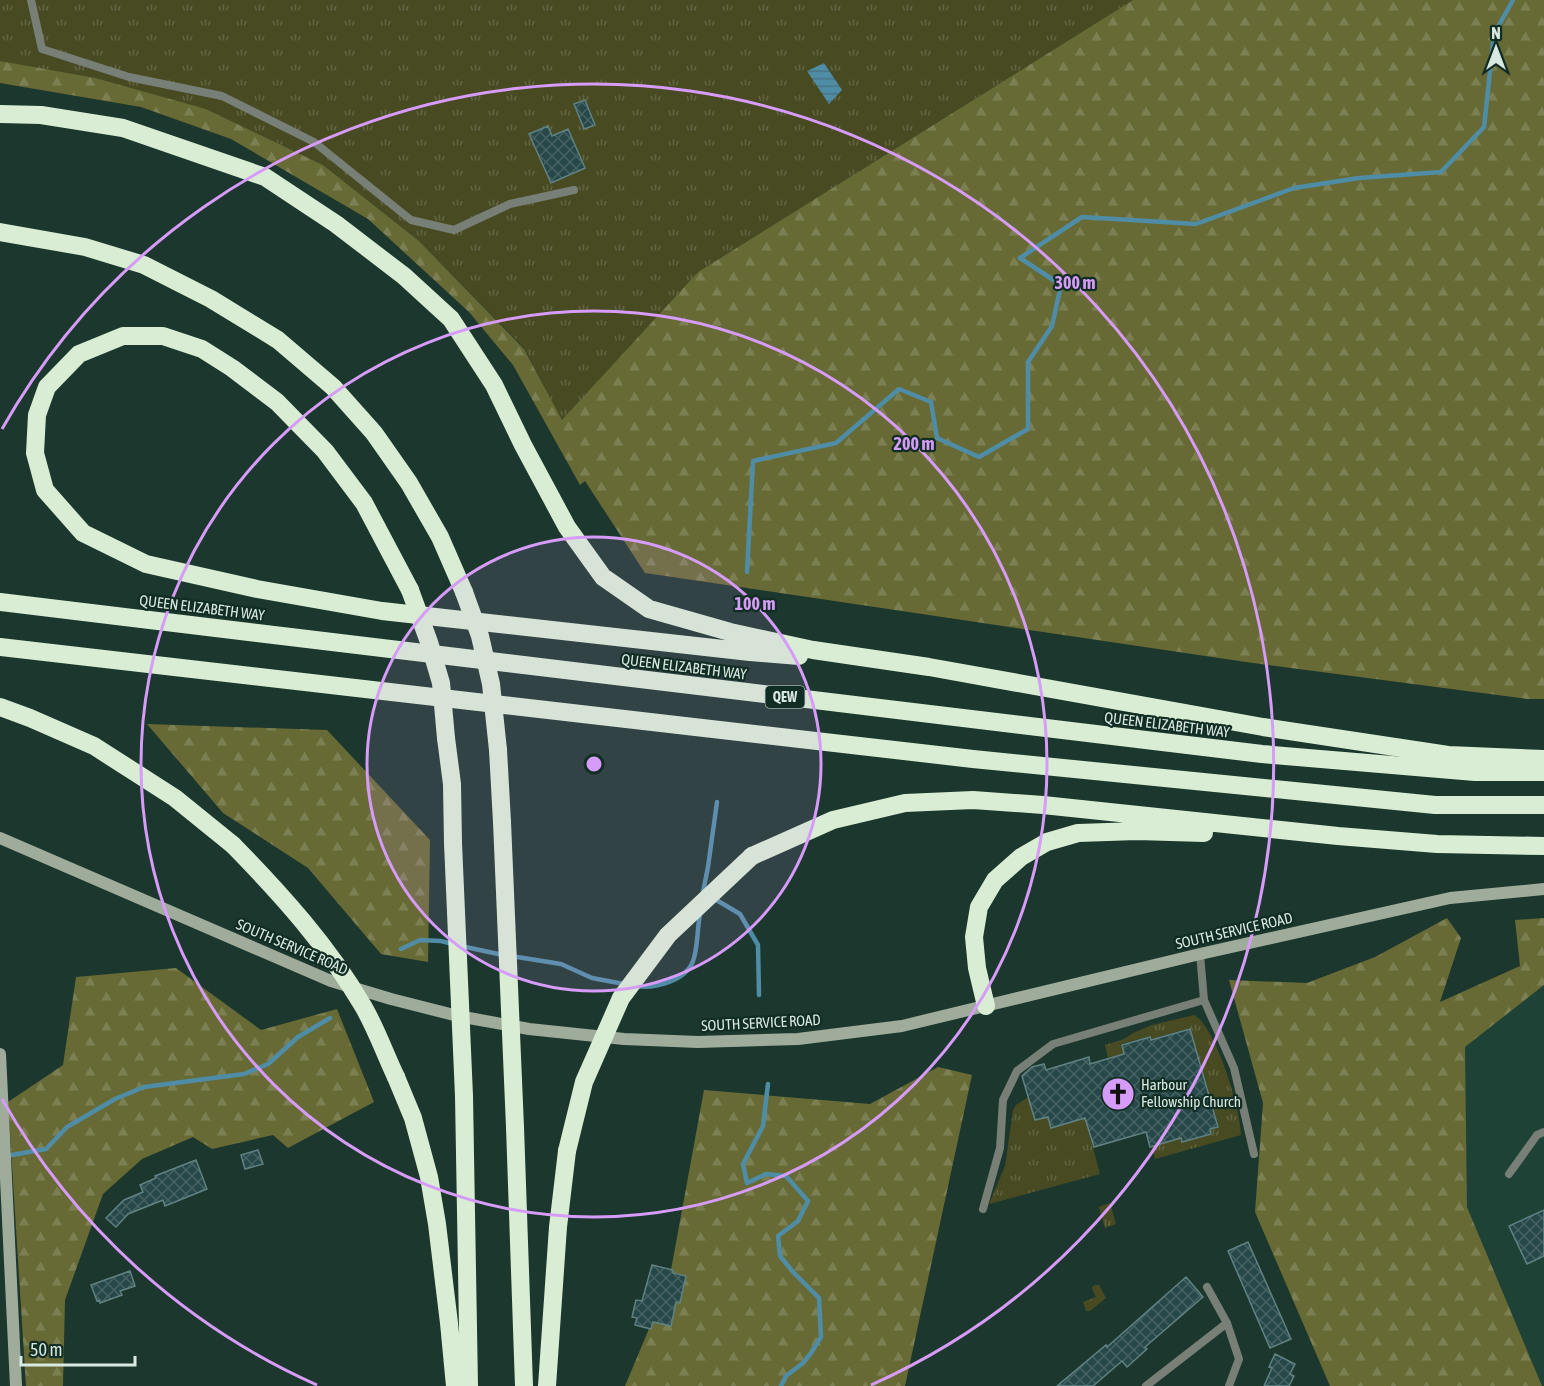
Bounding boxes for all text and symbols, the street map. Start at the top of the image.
north arrow [1466,18,1526,78]
text: N [1491,24,1501,42]
text: 300 m [1055,272,1095,293]
text: 200 m [894,433,934,454]
street label: QUEEN ELIZABETH WAY [138,591,266,624]
text: 100 m [735,593,775,614]
street label: QUEEN ELIZABETH WAY [620,650,748,683]
road number: QEW [766,686,804,708]
street label: QUEEN ELIZABETH WAY [1103,708,1231,741]
centre of rings [584,754,604,774]
street label: SOUTH SERVICE ROAD [1174,909,1294,952]
street label: SOUTH SERVICE ROAD [234,915,351,978]
street label: SOUTH SERVICE ROAD [701,1011,821,1034]
church icon: Harbour Fellowship Church [1100,1076,1136,1112]
place label: Harbour Fellowship Church [1141,1076,1241,1110]
scale bar [21,1329,135,1367]
text: 50 m [30,1339,62,1360]

